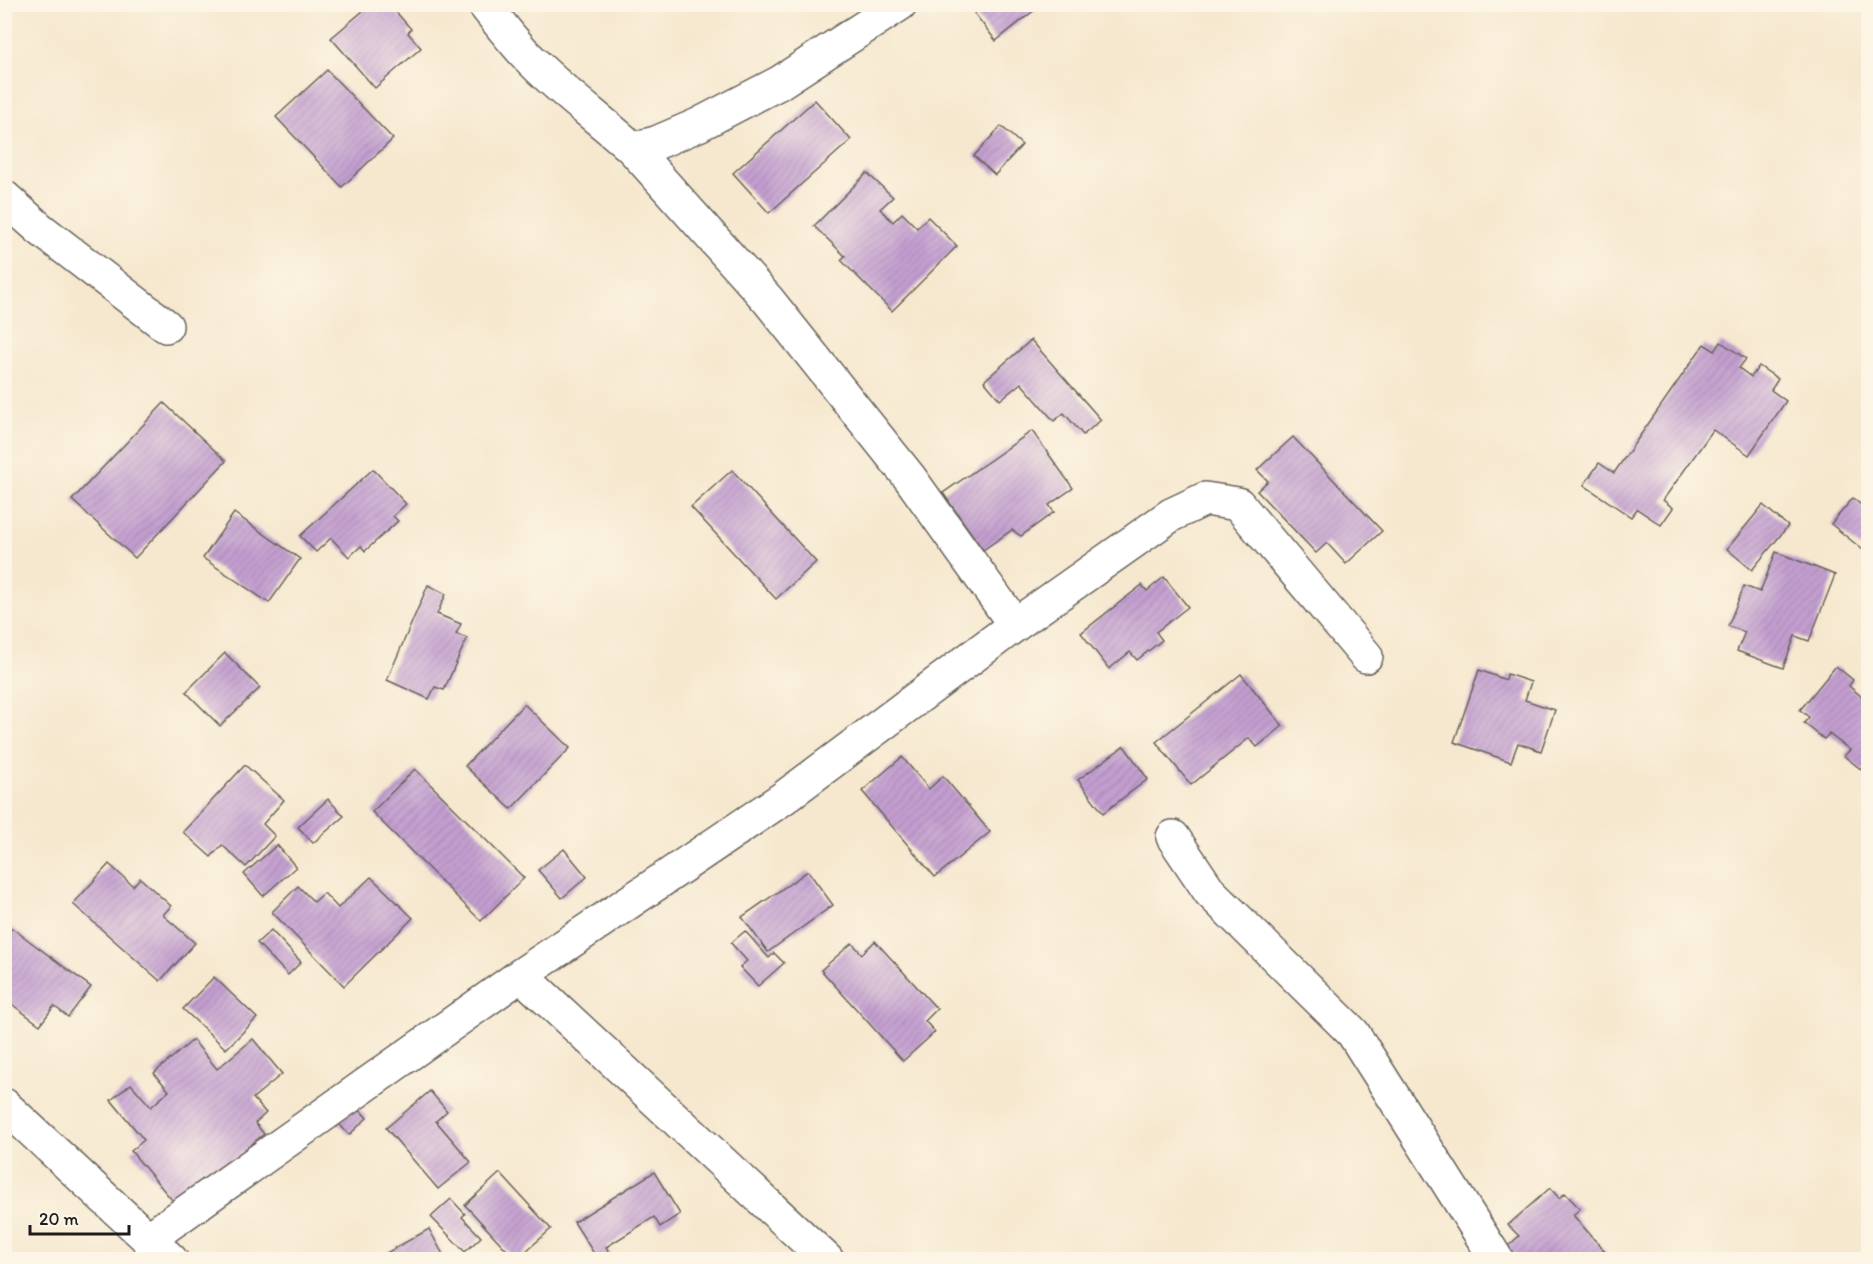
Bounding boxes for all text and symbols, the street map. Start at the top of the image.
scale bar [30,1198,129,1236]
text: 20 m [39,1208,79,1230]

